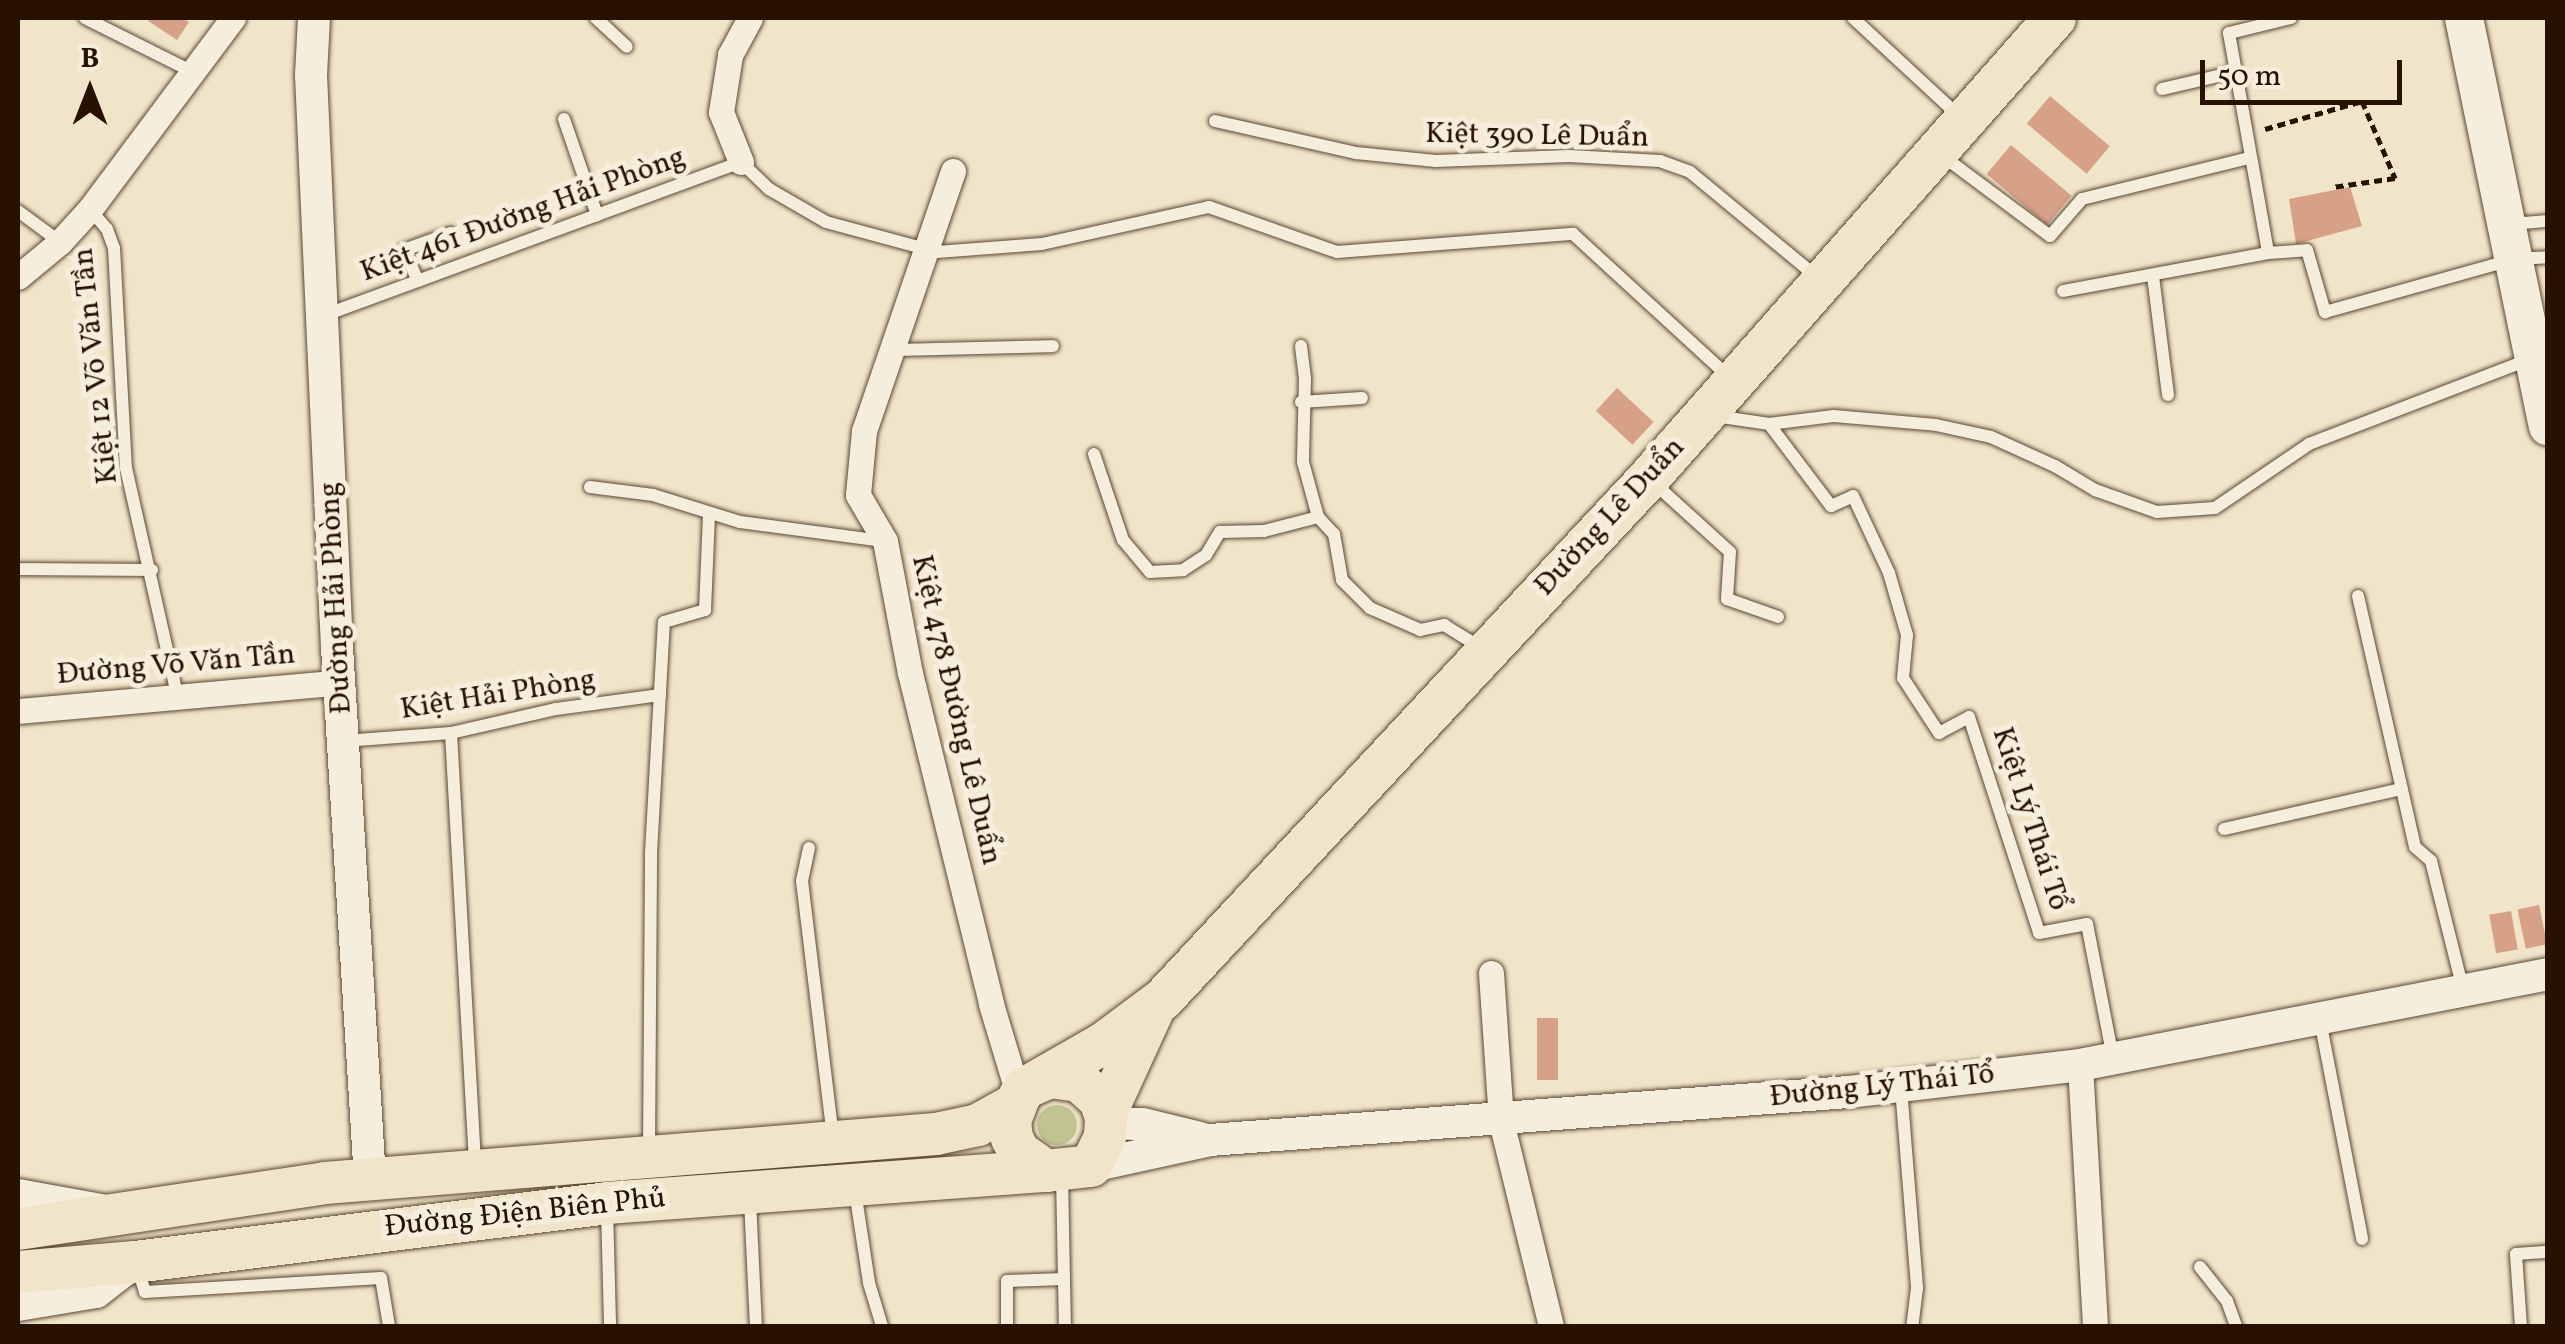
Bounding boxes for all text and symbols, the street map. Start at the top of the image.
north arrow [40,40,140,140]
text: B [81,40,99,79]
scale bar [2205,40,2408,102]
text: 50 m [2217,56,2281,98]
street label: Kiệt 390 Lê Duẩn [1425,116,1649,156]
street label: Kiệt 461 Đường Hải Phòng [356,139,690,291]
street label: Kiệt 12 Võ Văn Tần [66,245,126,487]
street label: Đường Lê Duẩn [1527,430,1693,604]
street label: Đường Hải Phòng [312,481,360,715]
street label: Kiệt 478 Đường Lê Duẩn [903,551,1009,869]
street label: Đường Võ Văn Tần [54,637,298,693]
street label: Kiệt Hải Phòng [398,662,598,728]
street label: Kiệt Lý Thái Tổ [1983,722,2077,916]
street label: Đường Lý Thái Tổ [1766,1056,1998,1116]
street label: Đường Điện Biên Phủ [383,1180,667,1246]

